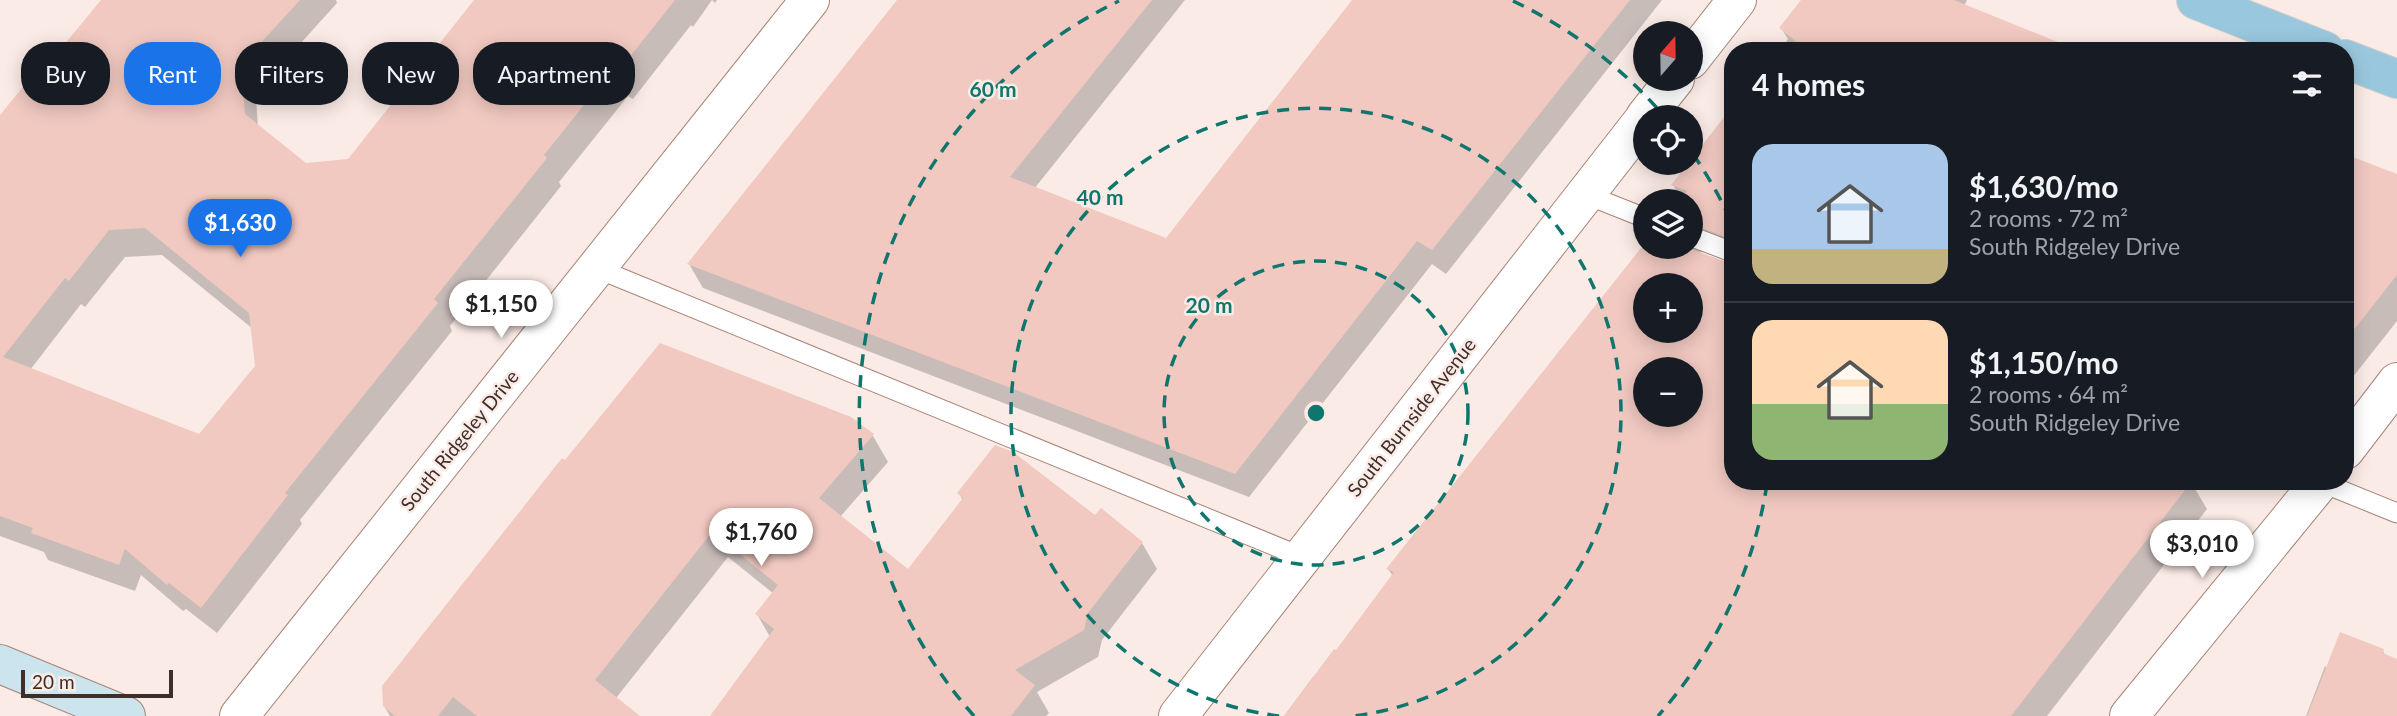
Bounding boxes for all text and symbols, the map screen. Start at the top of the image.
north arrow [1633,21,1703,91]
map controls [1633,21,1703,427]
chip: Buy [21,42,110,105]
chip: Rent [124,42,221,105]
chip: Filters [235,42,348,105]
chip: New [362,42,459,105]
chip: Apartment [473,42,635,105]
icon: filters [2288,65,2326,103]
text: 4 homes [1752,66,1865,102]
text: 60 m [969,76,1017,101]
button: locate [1633,105,1703,175]
text: $1,630/mo [1969,168,2118,204]
icon: home [1808,172,1892,256]
text: 40 m [1076,184,1124,209]
button: layers [1633,189,1703,259]
pin: $1,630 [183,200,297,259]
text: 2 rooms · 72 m² [1969,204,2128,232]
text: $1,630 [204,208,276,236]
text: South Ridgeley Drive [1969,232,2180,260]
button: + [1633,273,1703,343]
pin: $1,150 [444,280,558,340]
text: $1,150 [465,289,537,317]
text: 20 m [1185,292,1233,317]
street label: South Burnside Avenue [1342,333,1480,501]
text: $1,150/mo [1969,344,2118,380]
icon: home [1808,348,1892,432]
button: − [1633,357,1703,427]
street label: South Ridgeley Drive [395,365,523,515]
text: 2 rooms · 64 m² [1969,380,2128,408]
centre of rings [1304,401,1328,425]
text: South Ridgeley Drive [1969,408,2180,436]
pin: $1,760 [704,508,818,568]
text: $1,760 [725,517,797,545]
pin: $3,010 [2145,520,2259,580]
text: $3,010 [2166,529,2238,557]
scale bar [21,667,173,699]
text: 20 m [32,670,75,693]

